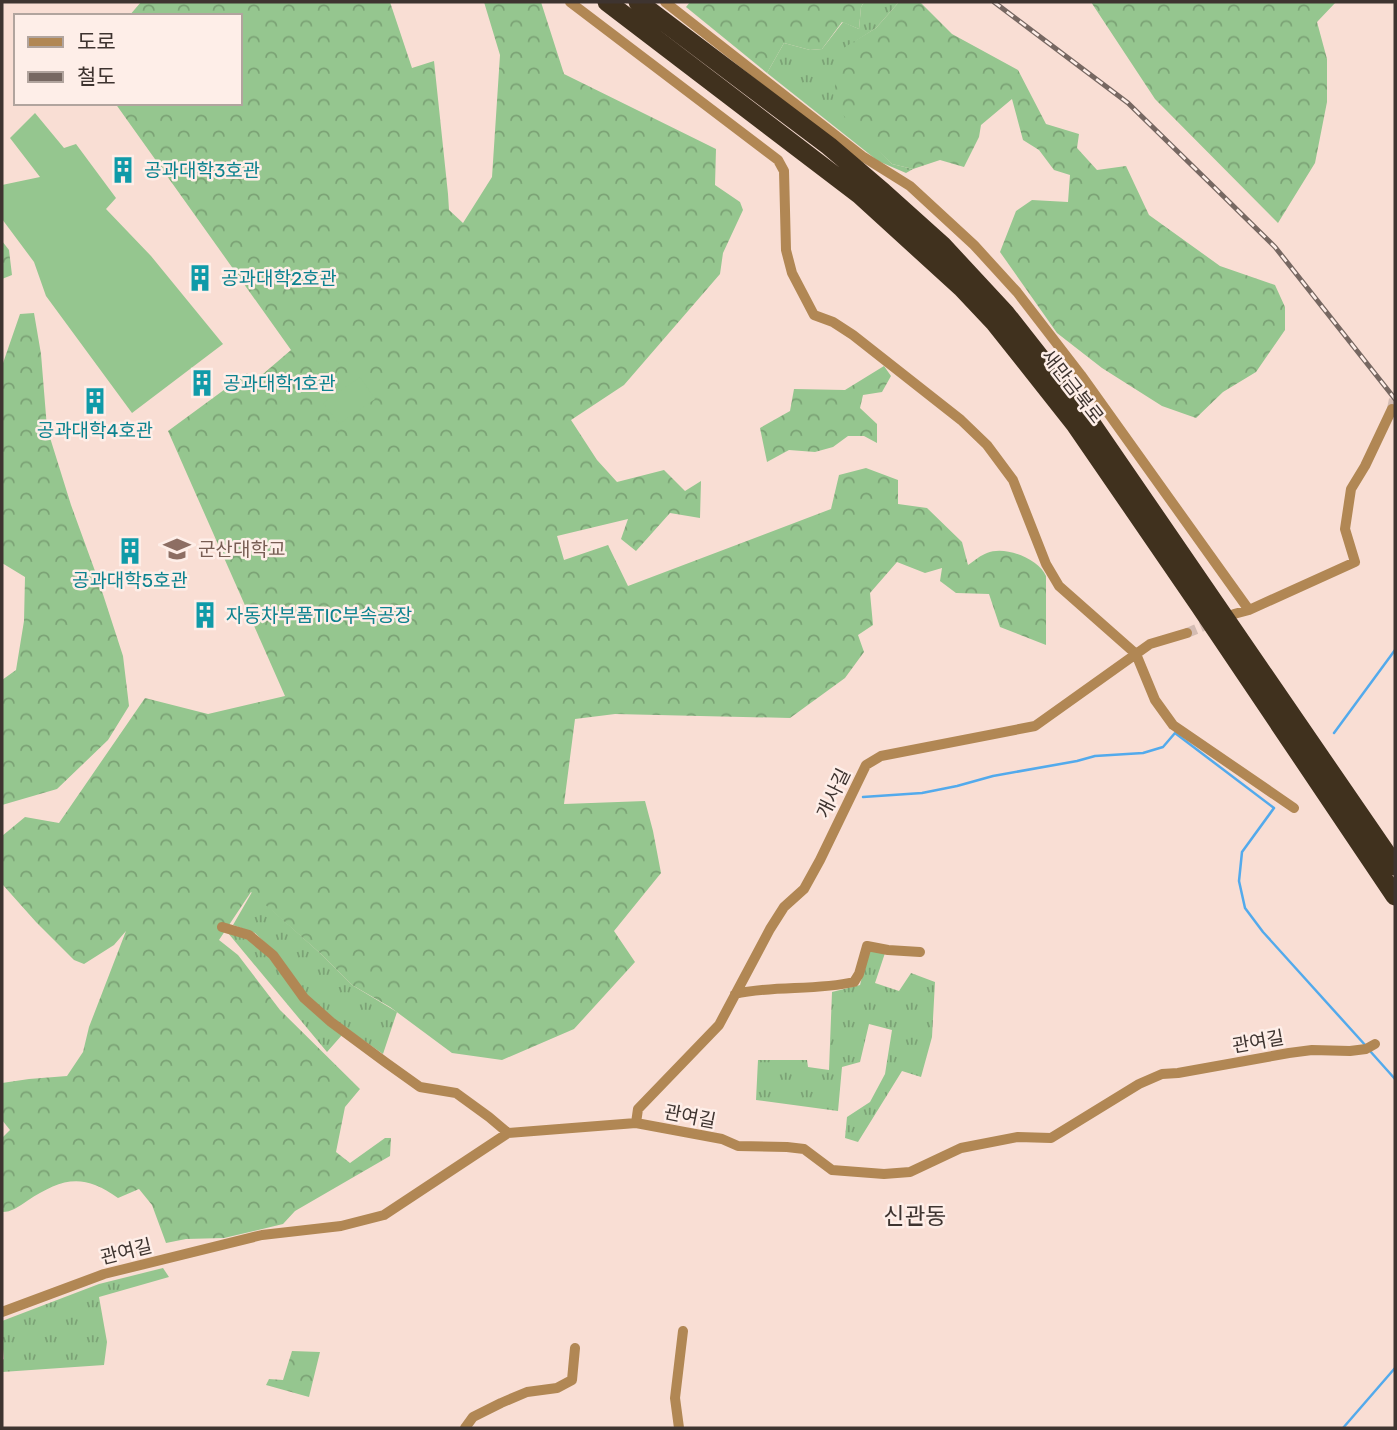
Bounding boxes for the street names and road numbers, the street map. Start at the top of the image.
street label: 새만금북로 [1037,345,1109,428]
street label: 개사길 [812,765,855,822]
street label: 관여길 [1230,1026,1286,1057]
street label: 관여길 [662,1100,718,1133]
street label: 관여길 [98,1234,154,1269]

